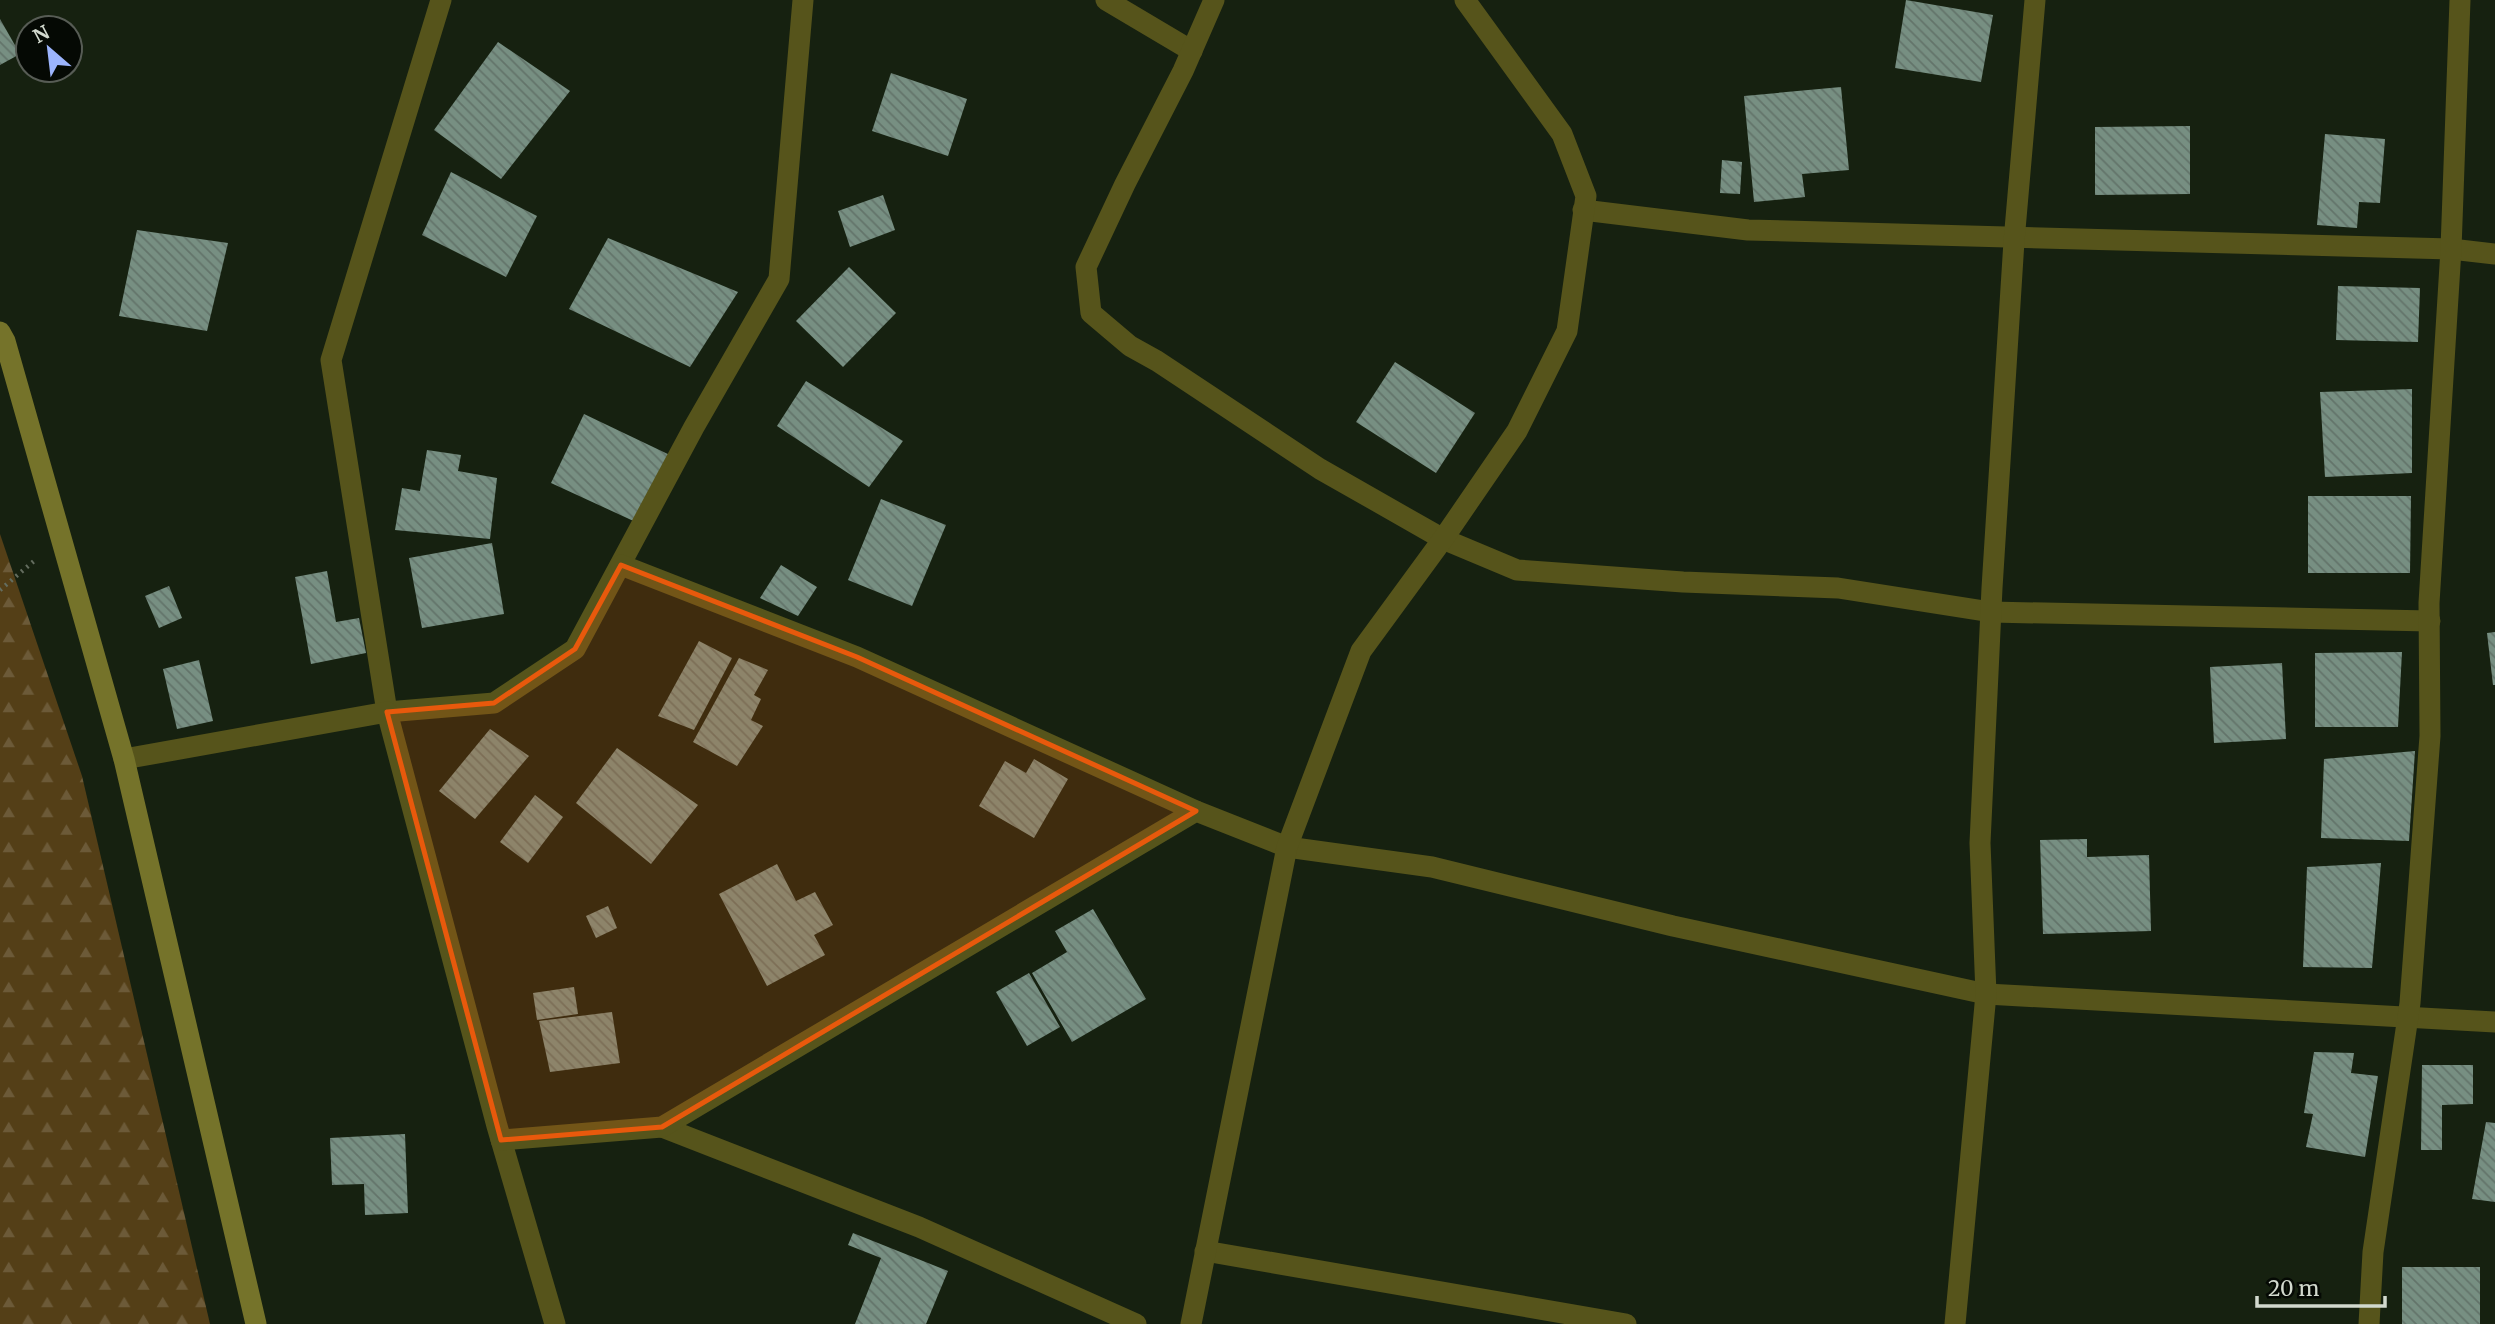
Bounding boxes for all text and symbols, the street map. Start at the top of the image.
north arrow [14,14,84,84]
text: N [29,20,53,48]
scale bar [2257,1264,2385,1308]
text: 20 m [2268,1275,2320,1302]

